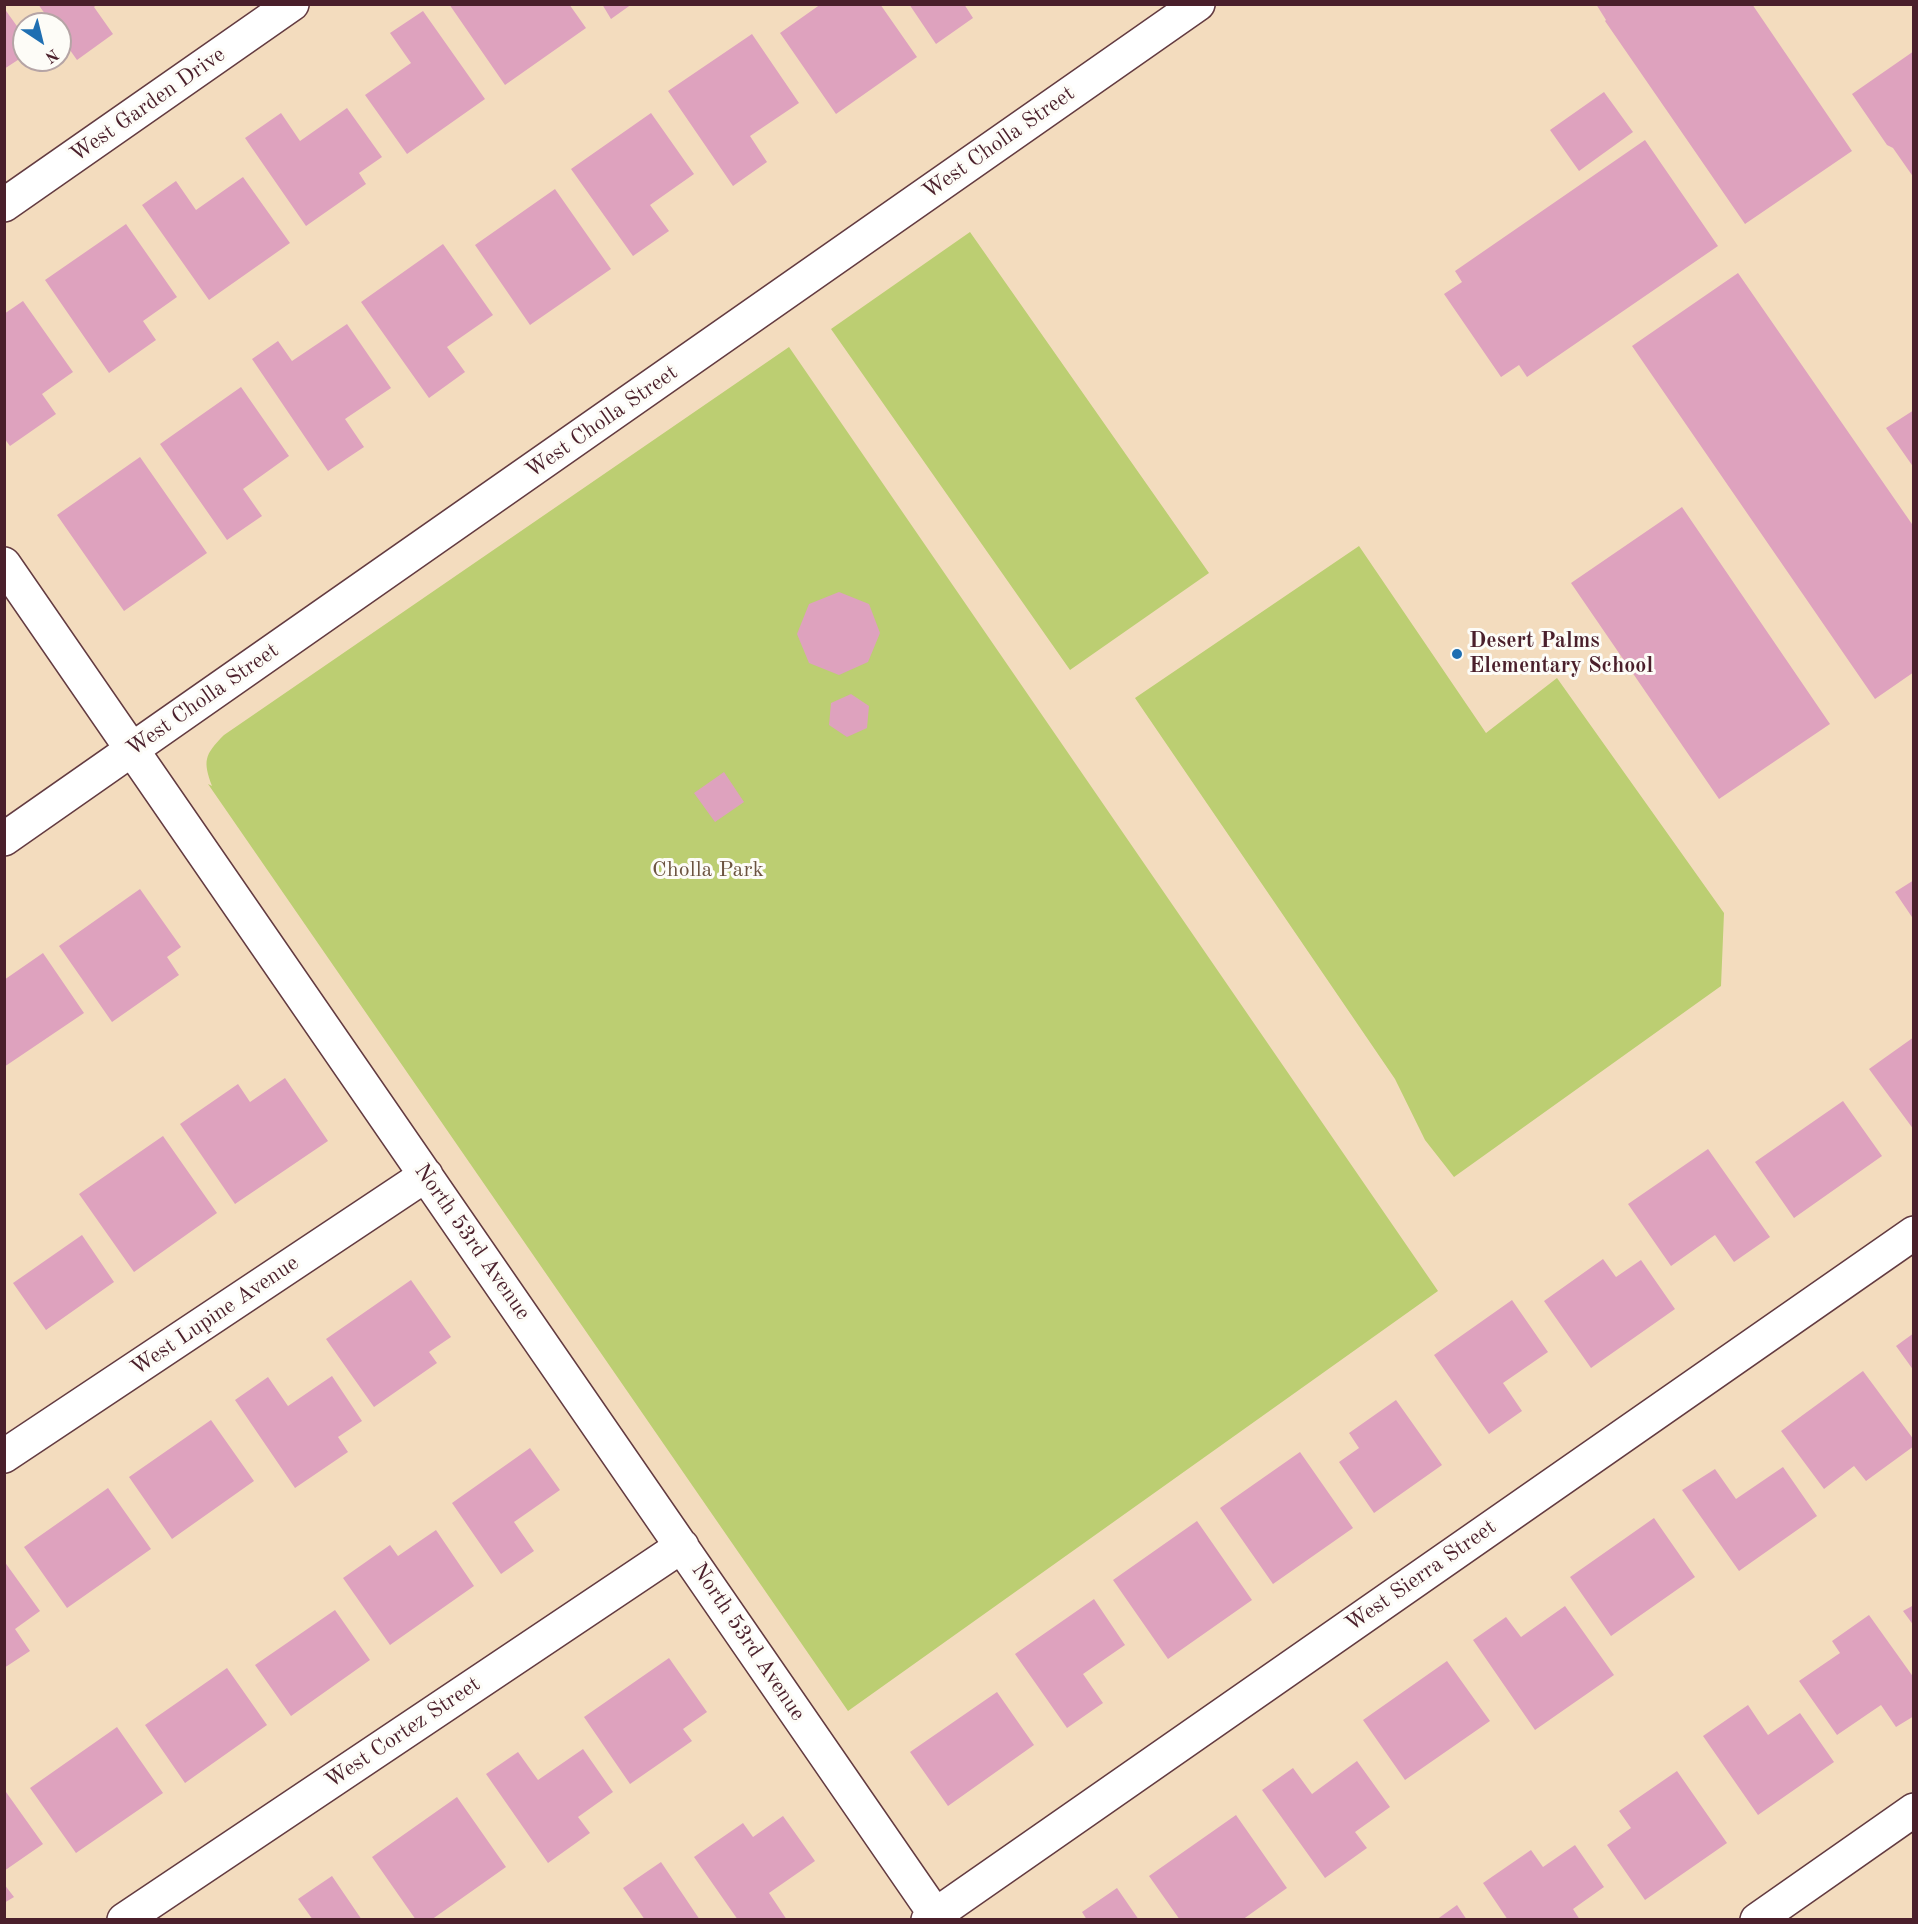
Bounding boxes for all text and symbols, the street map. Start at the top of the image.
north arrow [12,12,72,72]
street label: West Garden Drive [65,42,231,168]
text: N [42,45,61,65]
street label: West Cholla Street [918,81,1080,205]
street label: West Cholla Street [521,360,683,484]
place label: Desert Palms Elementary School [1469,628,1653,680]
street label: West Cholla Street [122,638,284,762]
marker: Desert Palms Elementary School [1450,647,1464,661]
park label: Cholla Park [652,857,764,883]
street label: North 53rd Avenue [408,1159,536,1325]
street label: West Lupine Avenue [126,1250,304,1382]
street label: West Sierra Street [1341,1514,1501,1638]
street label: North 53rd Avenue [685,1558,811,1726]
street label: West Cortez Street [320,1671,486,1795]

